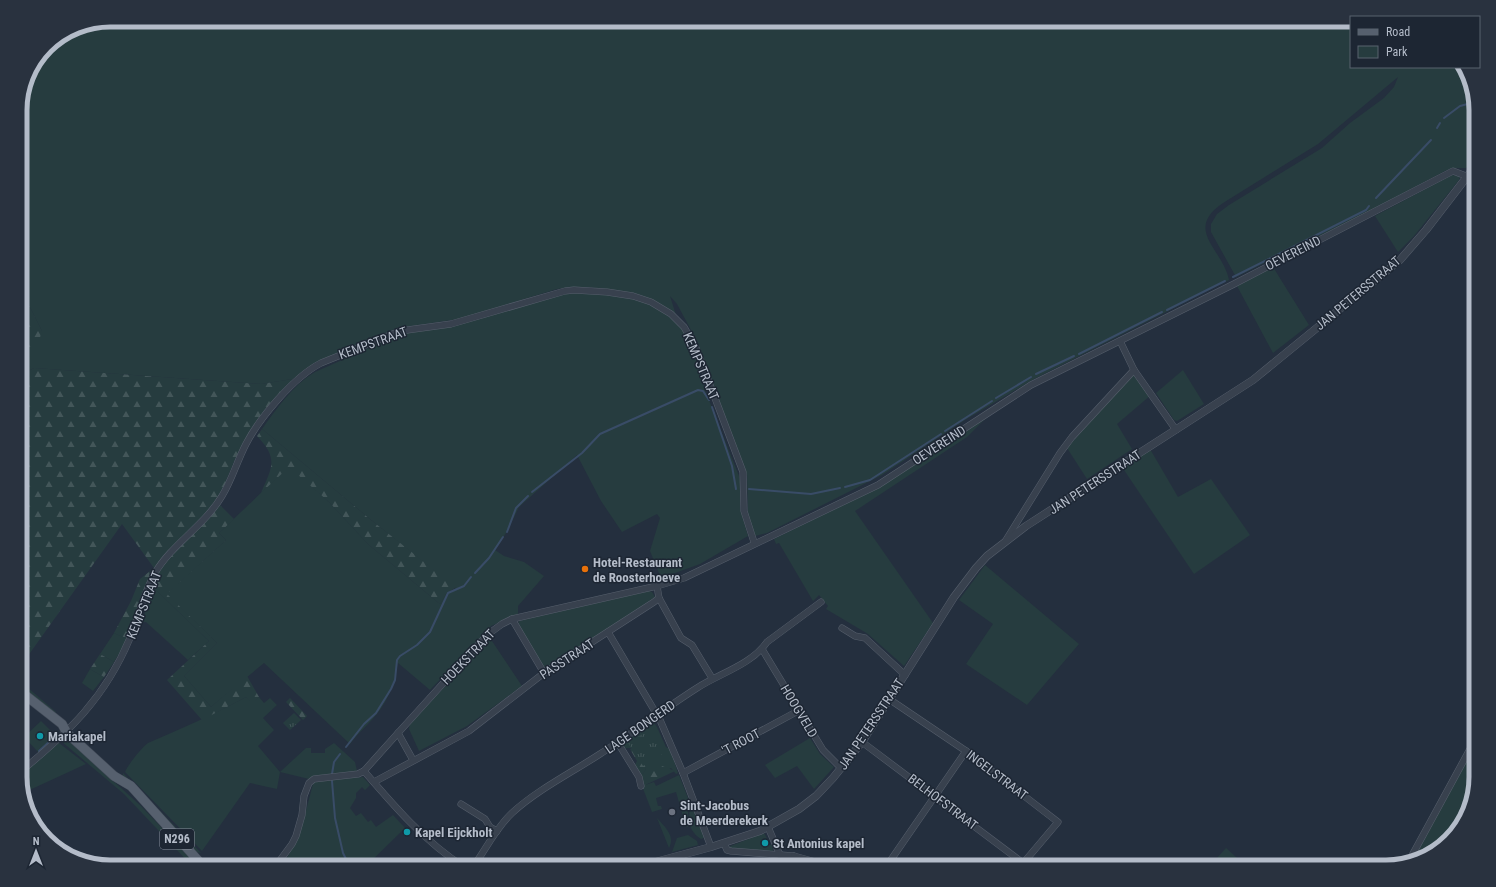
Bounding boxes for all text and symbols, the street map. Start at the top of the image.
legend [1350,16,1480,68]
text: Road [1386,25,1410,39]
text: Park [1386,45,1408,59]
street label: OEVEREIND [1263,233,1323,273]
street label: JAN PETERSSTRAAT [1312,253,1404,333]
street label: KEMPSTRAAT [337,324,410,362]
street label: KEMPSTRAAT [680,330,722,402]
street label: OEVEREIND [910,422,968,468]
street label: JAN PETERSSTRAAT [1046,447,1144,517]
place label: Hotel-Restaurant de Roosterhoeve [593,555,682,585]
marker: Hotel-Restaurant de Roosterhoeve [580,564,590,574]
street label: KEMPSTRAAT [124,569,165,641]
street label: HOEKSTRAAT [438,626,498,688]
street label: PASSTRAAT [537,636,597,682]
street label: JAN PETERSSTRAAT [835,675,907,772]
street label: HOOGVELD [777,682,821,740]
street label: LAGE BONGERD [602,697,678,757]
street label: 'T ROOT [719,726,763,758]
place label: Mariakapel [48,729,106,744]
marker: Mariakapel [35,731,45,741]
street label: INGELSTRAAT [963,747,1031,803]
street label: BELHOFSTRAAT [905,771,981,833]
place label: Sint-Jacobus de Meerderekerk [680,798,769,828]
marker: Sint-Jacobus de Meerderekerk [667,807,677,817]
place label: Kapel Eijckholt [415,825,492,840]
marker: Kapel Eijckholt [402,827,412,837]
road number: N296 [160,829,194,849]
north arrow [16,831,56,871]
text: N [33,835,40,848]
place label: St Antonius kapel [773,836,864,851]
marker: St Antonius kapel [760,838,770,848]

